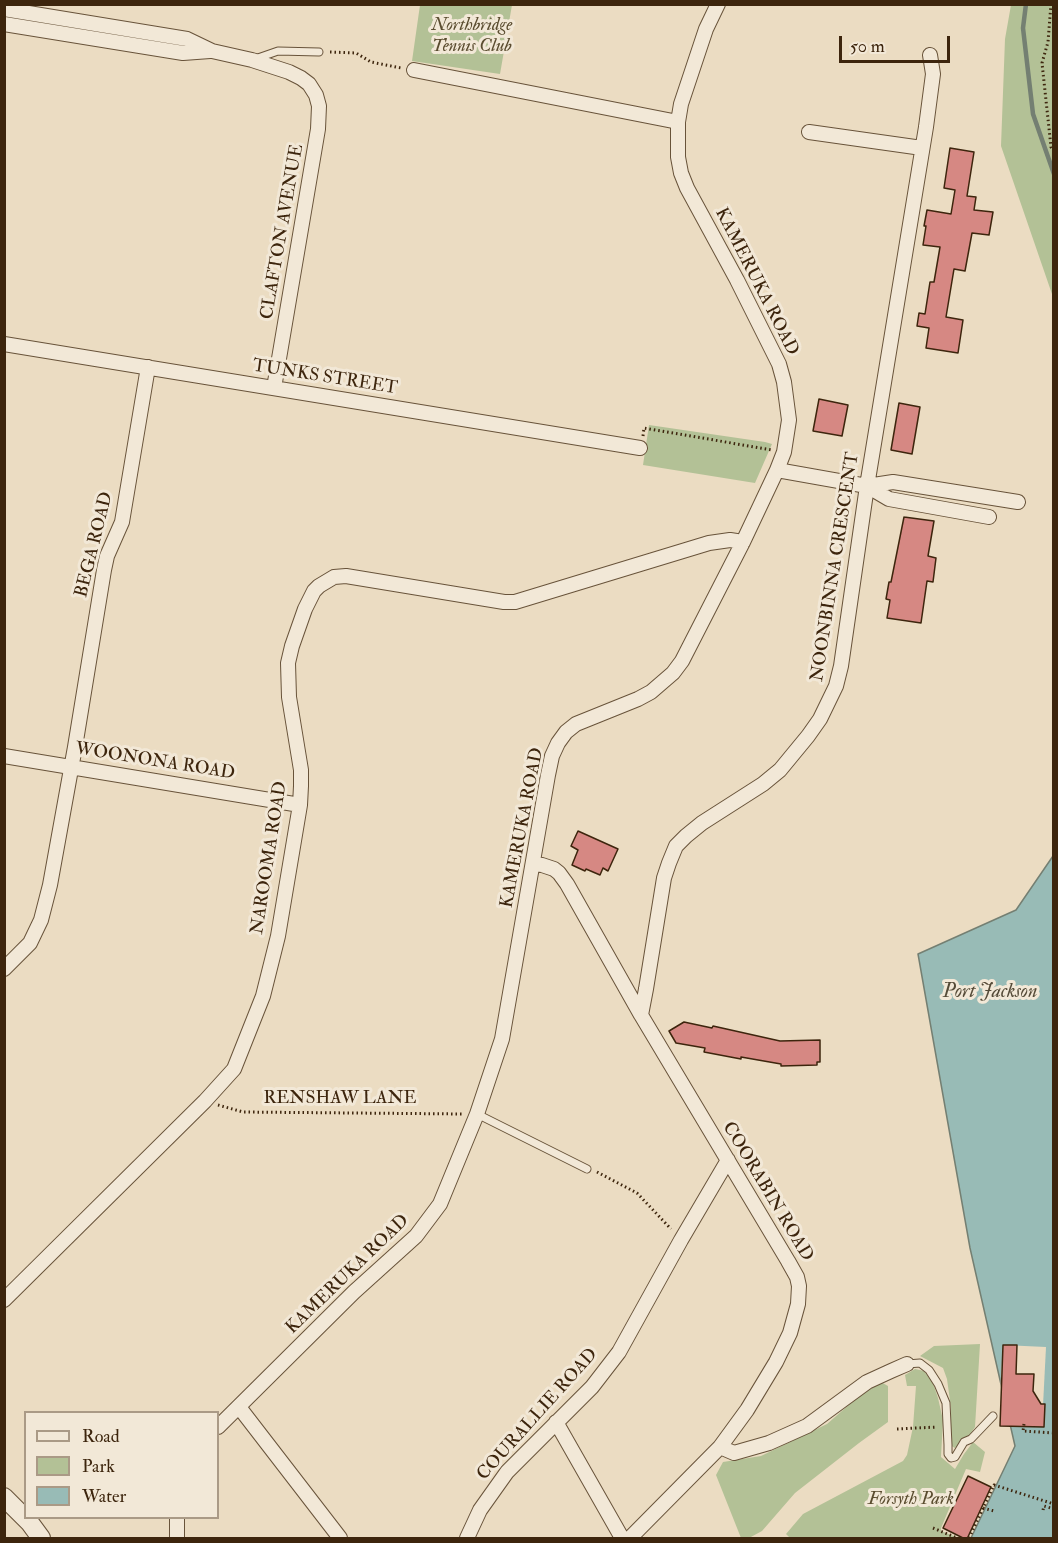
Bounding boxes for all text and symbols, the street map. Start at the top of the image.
park label: Northbridge Tennis Club [432,15,512,57]
scale bar [842,24,953,62]
text: 50 m [850,35,885,58]
street label: CLAFTON AVENUE [257,143,309,321]
street label: KAMERUKA ROAD [709,205,803,359]
street label: TUNKS STREET [251,356,399,400]
street label: NOONBINNA CRESCENT [807,451,865,683]
street label: BEGA ROAD [71,490,119,600]
street label: WOONONA ROAD [74,739,236,785]
street label: KAMERUKA ROAD [497,746,549,910]
street label: NAROOMA ROAD [247,780,293,936]
water label: Port Jackson [943,981,1037,1005]
street label: RENSHAW LANE [263,1088,417,1110]
street label: COORABIN ROAD [717,1118,817,1266]
street label: KAMERUKA ROAD [282,1211,414,1339]
street label: COURALLIE ROAD [473,1345,603,1485]
legend [24,1411,219,1519]
text: Road [82,1425,120,1448]
text: Park [82,1455,115,1478]
text: Water [82,1485,126,1508]
park label: Forsyth Park [868,1489,954,1511]

